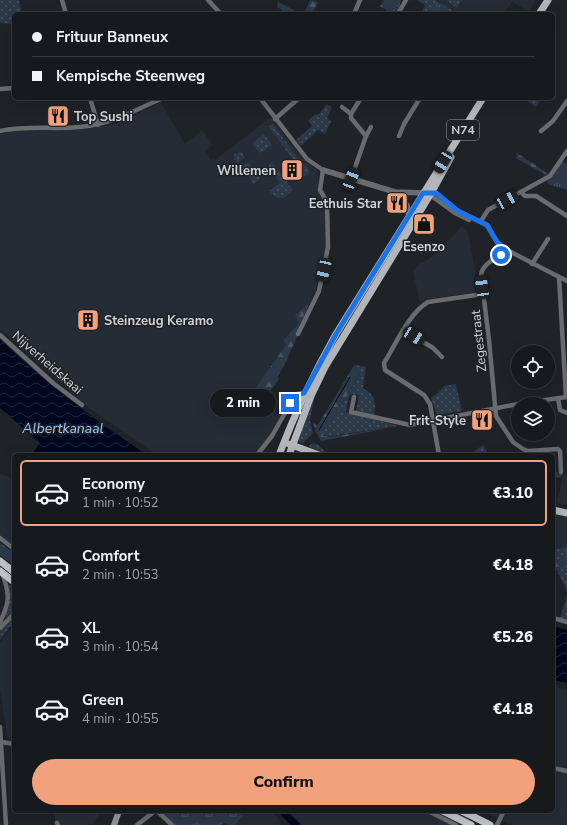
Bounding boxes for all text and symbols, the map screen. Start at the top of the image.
text: Frituur Banneux [56,27,168,47]
text: Kempische Steenweg [56,66,205,86]
restaurant icon: Top Sushi [45,103,71,129]
place label: Top Sushi [74,108,133,126]
road number: N74 [447,120,479,140]
car [432,149,454,175]
building icon: Willemen [279,157,305,183]
place label: Willemen [217,162,276,180]
car [341,166,361,192]
car [494,189,520,211]
restaurant icon: Eethuis Star [384,190,410,216]
place label: Eethuis Star [309,195,383,213]
shop icon: Esenzo [411,211,437,237]
place label: Esenzo [403,238,445,256]
route start [492,246,510,264]
car [315,257,333,283]
car [474,274,490,300]
building icon: Steinzeug Keramo [75,307,101,333]
street label: Zegestraat [467,308,491,373]
place label: Steinzeug Keramo [104,312,214,330]
car [401,325,427,347]
street label: Nijverheidskaai [8,327,87,399]
map controls [511,345,555,441]
button: locate [511,345,555,389]
callout: 2 min [210,389,276,417]
text: 2 min [226,394,260,412]
route end [281,394,299,412]
button: layers [511,397,555,441]
restaurant icon: Frit-Style [469,407,495,433]
place label: Frit-Style [409,412,466,430]
water label: Albertkanaal [21,419,104,438]
text: Economy [82,474,145,494]
icon: car [34,475,70,511]
text: €3.10 [493,483,533,503]
text: 1 min · 10:52 [82,494,158,512]
text: Comfort [82,546,139,566]
icon: car [34,547,70,583]
text: €4.18 [493,555,533,575]
text: 2 min · 10:53 [82,566,158,584]
text: XL [82,618,101,638]
icon: car [34,619,70,655]
text: €5.26 [493,627,533,647]
text: 3 min · 10:54 [82,638,158,656]
text: Green [82,690,124,710]
icon: car [34,691,70,727]
text: €4.18 [493,699,533,719]
text: 4 min · 10:55 [82,710,158,728]
button: Confirm [32,759,535,805]

